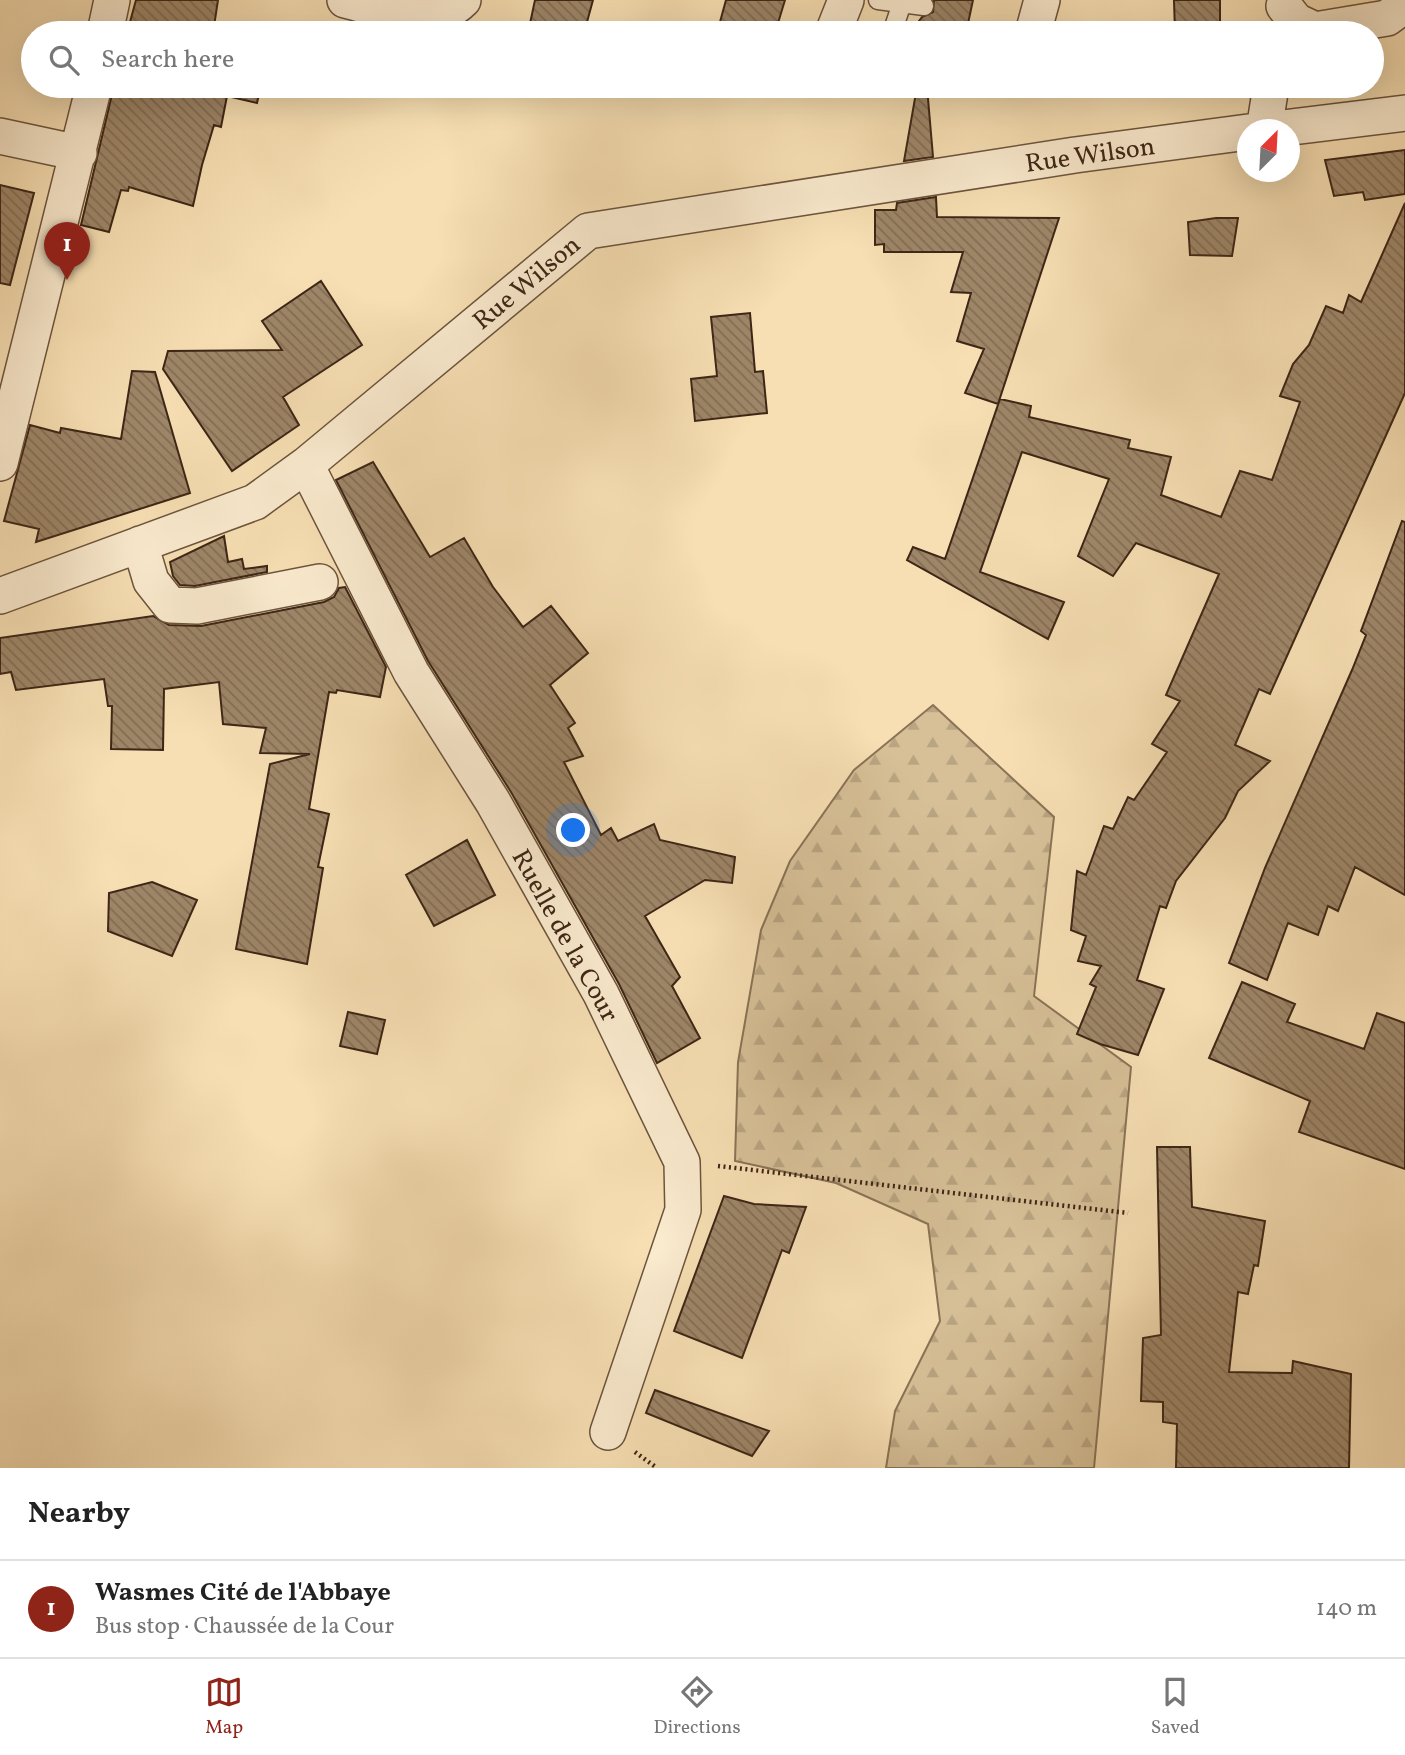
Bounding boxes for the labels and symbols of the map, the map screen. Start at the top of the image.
north arrow [1237,119,1300,182]
street label: Rue Wilson [1023,129,1157,183]
pin: 1 [44,222,90,280]
street label: Rue Wilson [466,228,589,339]
your location [556,813,590,847]
street label: Ruelle de la Cour [502,843,627,1029]

